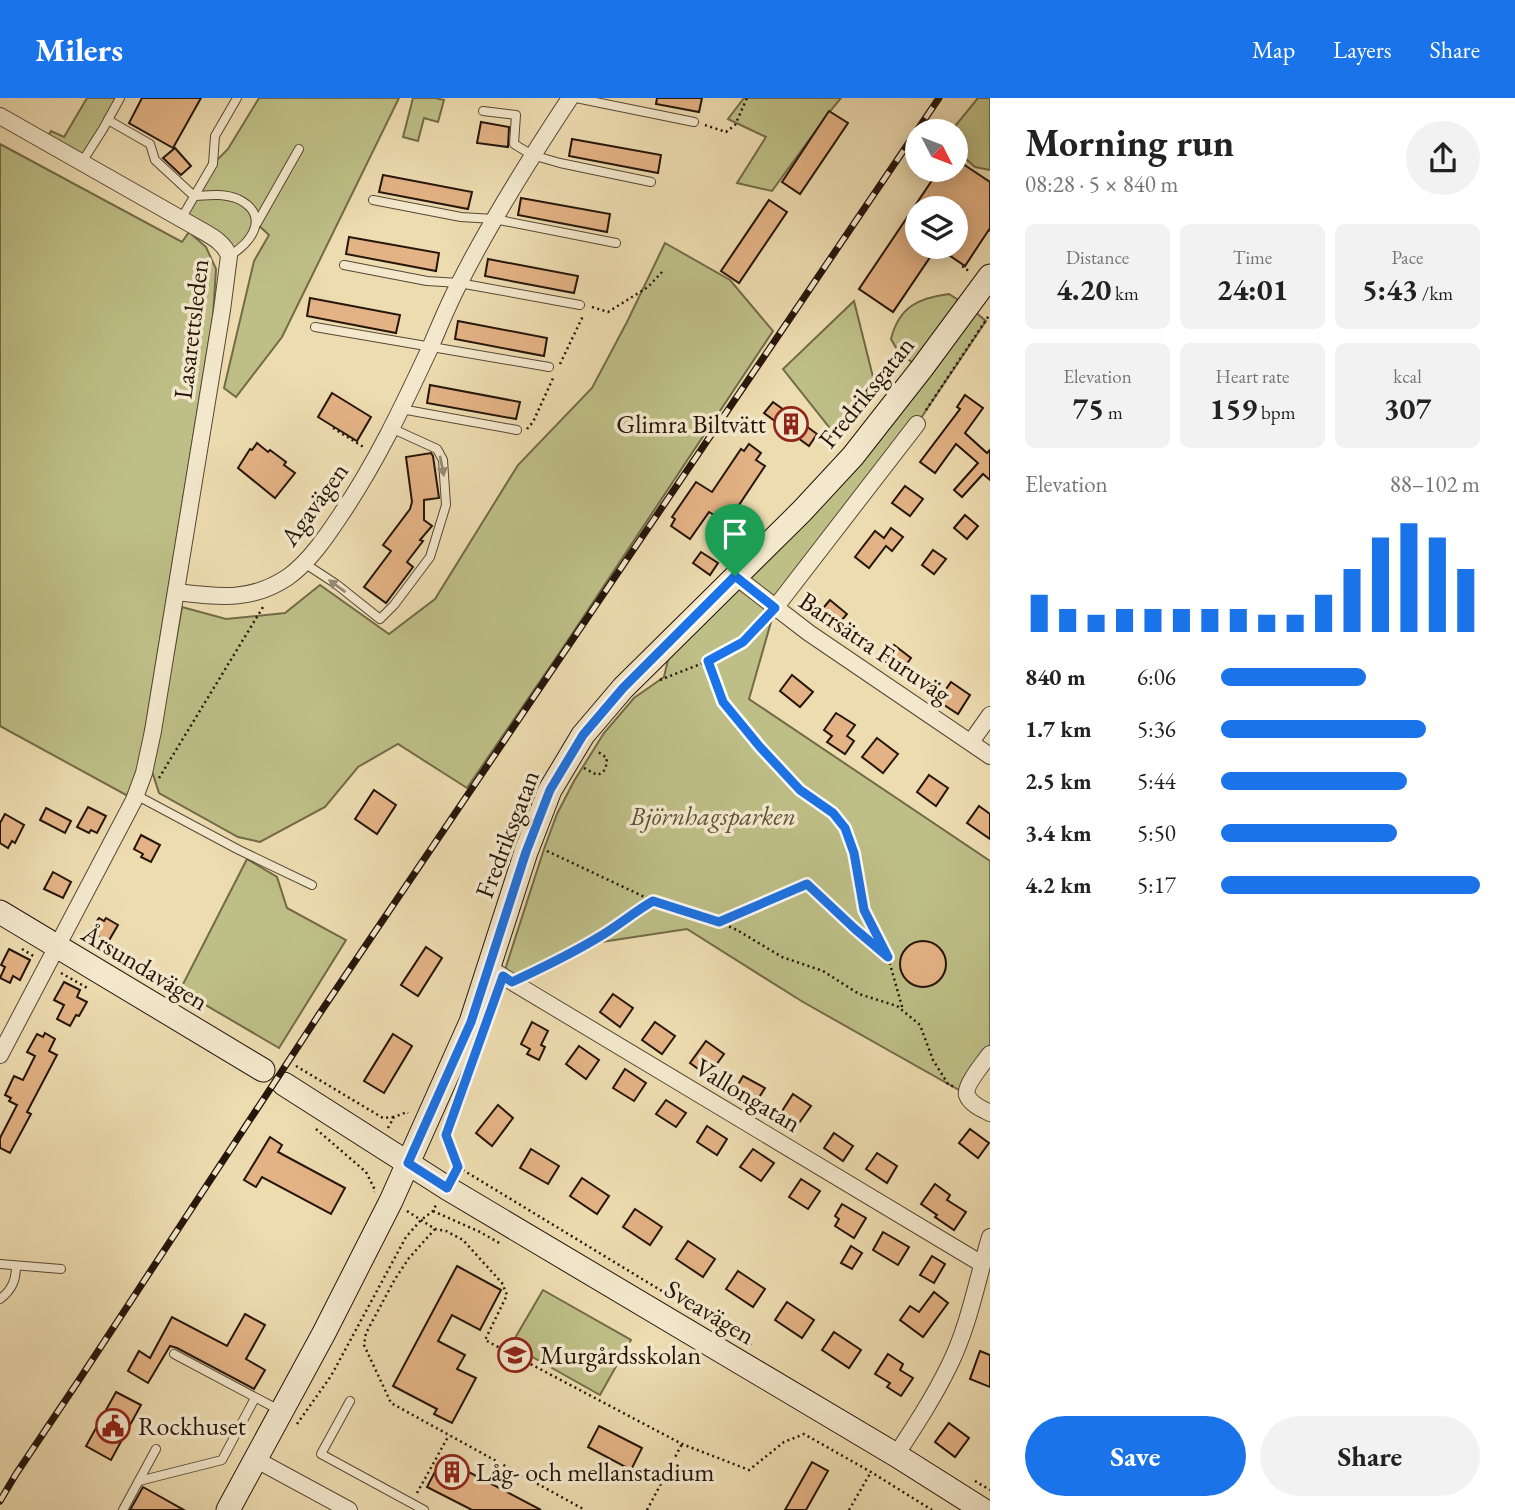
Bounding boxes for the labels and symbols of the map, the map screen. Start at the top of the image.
north arrow [905,119,968,182]
street label: Lasarettsleden [166,257,216,401]
street label: Fredriksgatan [810,329,922,455]
building icon: Glimra Biltvätt [772,405,810,443]
place label: Glimra Biltvätt [616,407,766,441]
street label: Agavägen [272,455,356,554]
one-way arrow [437,455,448,477]
pin [705,504,765,576]
one-way arrow [328,579,347,593]
street label: Barrsätra Furuväg [792,584,958,711]
street label: Fredriksgatan [467,765,547,903]
park label: Björnhagsparken [629,799,796,833]
street label: Årsundavägen [74,915,215,1018]
street label: Vallongatan [689,1050,808,1140]
street label: Sveavägen [659,1272,762,1352]
school or university icon: Murgårdsskolan [496,1336,534,1374]
place label: Murgårdsskolan [540,1338,701,1372]
public building icon: Rockhuset [94,1407,132,1445]
place label: Rockhuset [138,1409,246,1443]
building icon: Låg- och mellanstadium [433,1453,471,1491]
place label: Låg- och mellanstadium [476,1455,715,1489]

